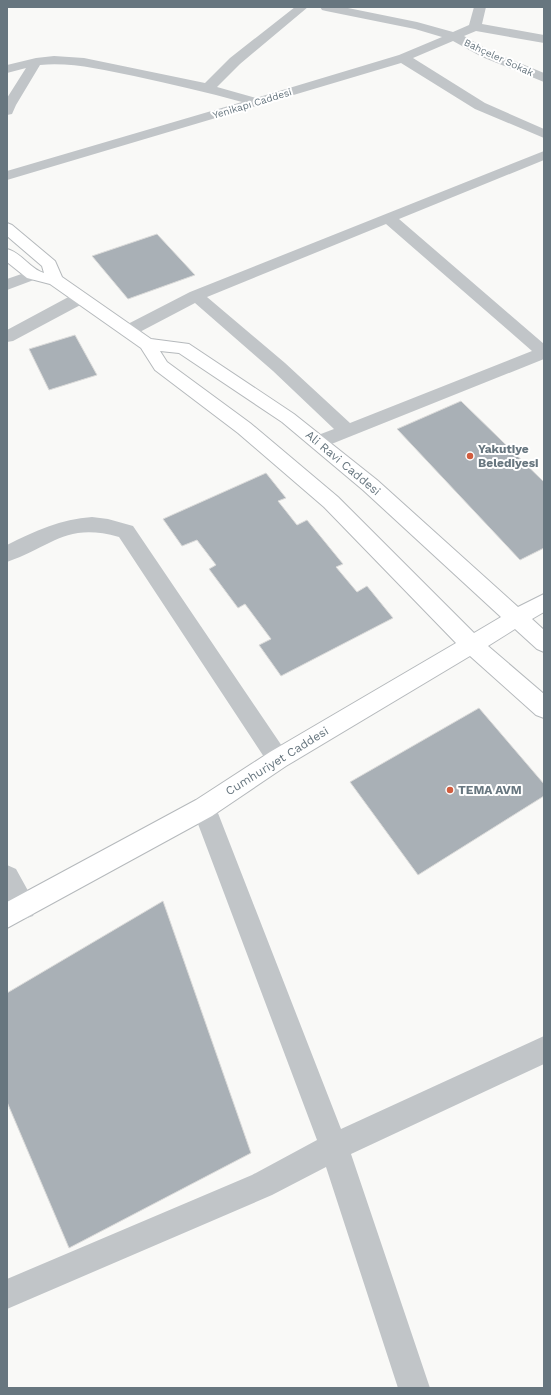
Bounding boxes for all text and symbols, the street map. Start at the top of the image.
street label: Bahçeler Sokak [462,37,535,78]
street label: Yenikapı Caddesi [211,86,293,121]
street label: Ali Ravi Caddesi [303,428,383,498]
place label: Yakutiye Belediyesi [478,442,539,470]
marker: Yakutiye Belediyesi [465,451,475,461]
street label: Cumhuriyet Caddesi [223,724,331,798]
place label: TEMA AVM [458,783,522,797]
marker: TEMA AVM [445,785,455,795]

